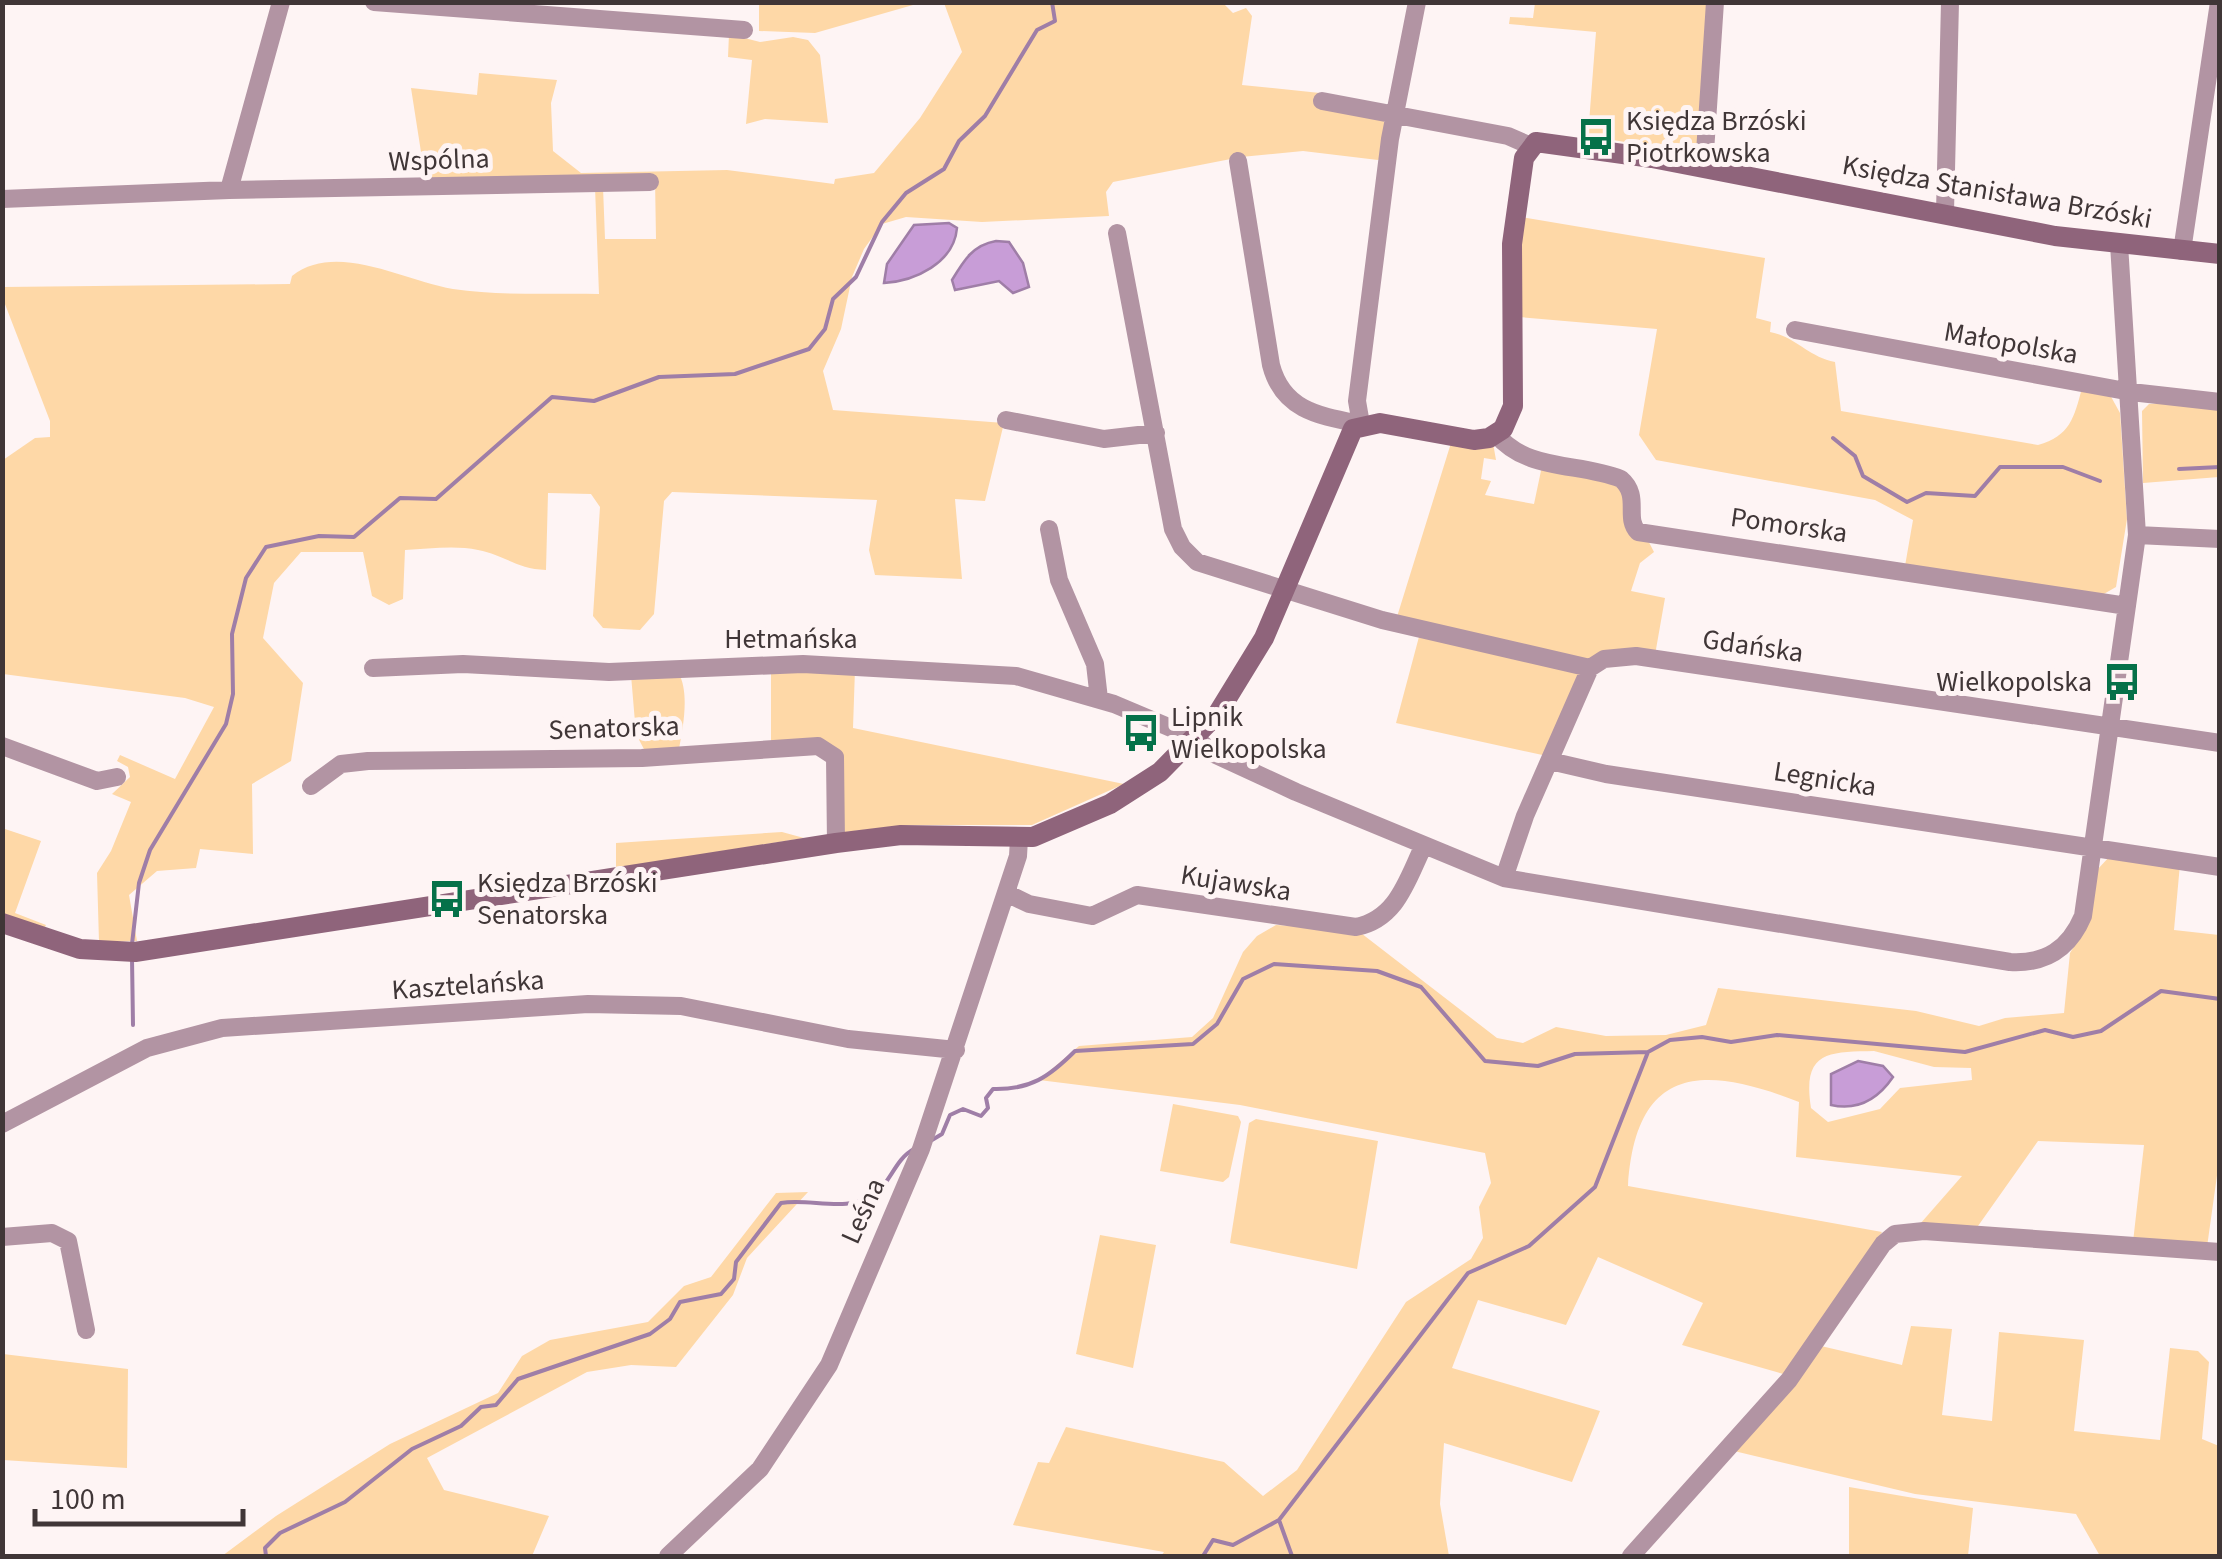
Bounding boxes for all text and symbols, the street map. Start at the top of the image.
place label: Księdza Brzóski Piotrkowska [1626,101,1807,173]
bus stop icon: Księdza Brzóski Piotrkowska [1575,116,1617,158]
street label: Wspólna [388,138,490,182]
street label: Księdza Stanisława Brzóski [1839,145,2155,239]
street label: Małopolska [1941,312,2081,374]
street label: Pomorska [1728,497,1850,553]
street label: Hetmańska [724,619,858,659]
street label: Gdańska [1700,619,1806,673]
bus stop icon: Wielkopolska [2101,661,2143,703]
place label: Wielkopolska [1936,662,2092,702]
place label: Lipnik Wielkopolska [1171,697,1327,769]
street label: Senatorska [548,706,680,750]
bus stop icon: Lipnik Wielkopolska [1120,712,1162,754]
street label: Legnicka [1771,751,1879,807]
street label: Kujawska [1178,855,1294,911]
place label: Księdza Brzóski Senatorska [477,863,658,935]
bus stop icon: Księdza Brzóski Senatorska [426,878,468,920]
street label: Kasztelańska [390,960,546,1010]
street label: Leśna [831,1172,895,1250]
scale bar [35,1464,242,1526]
text: 100 m [50,1478,126,1521]

